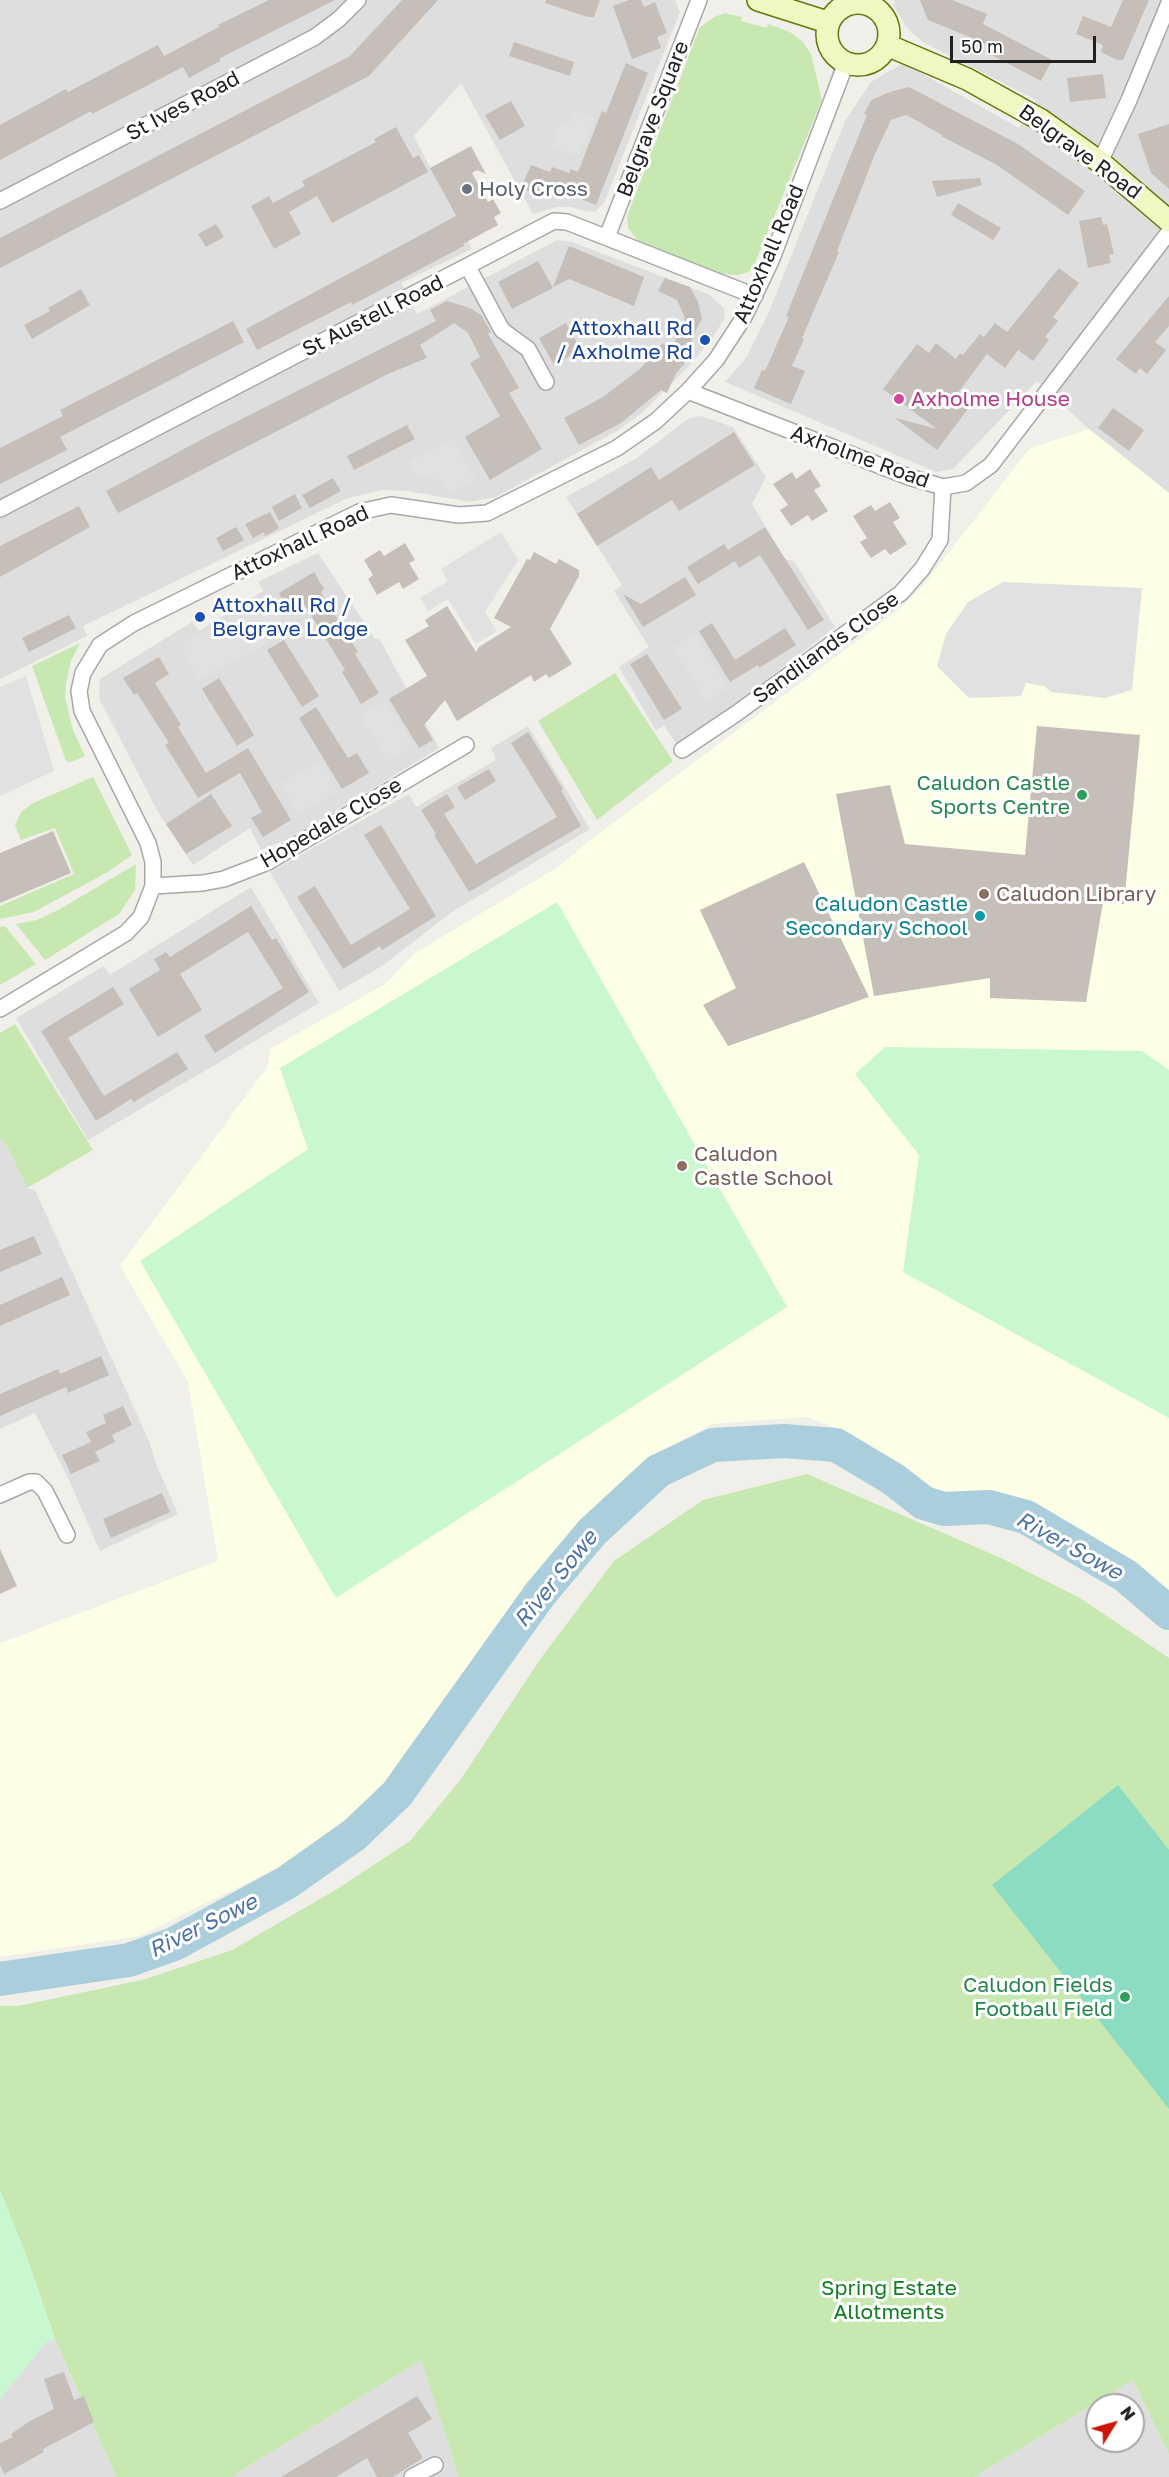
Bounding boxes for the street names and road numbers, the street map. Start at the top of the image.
street label: Belgrave Square [612,37,694,201]
street label: St Ives Road [122,66,244,146]
street label: Belgrave Road [1014,99,1146,205]
street label: Attoxhall Road [728,181,810,327]
street label: St Austell Road [298,270,448,362]
street label: Axholme Road [787,420,933,494]
street label: Attoxhall Road [227,500,373,586]
street label: Sandilands Close [748,587,904,709]
street label: Hopedale Close [256,772,406,874]

